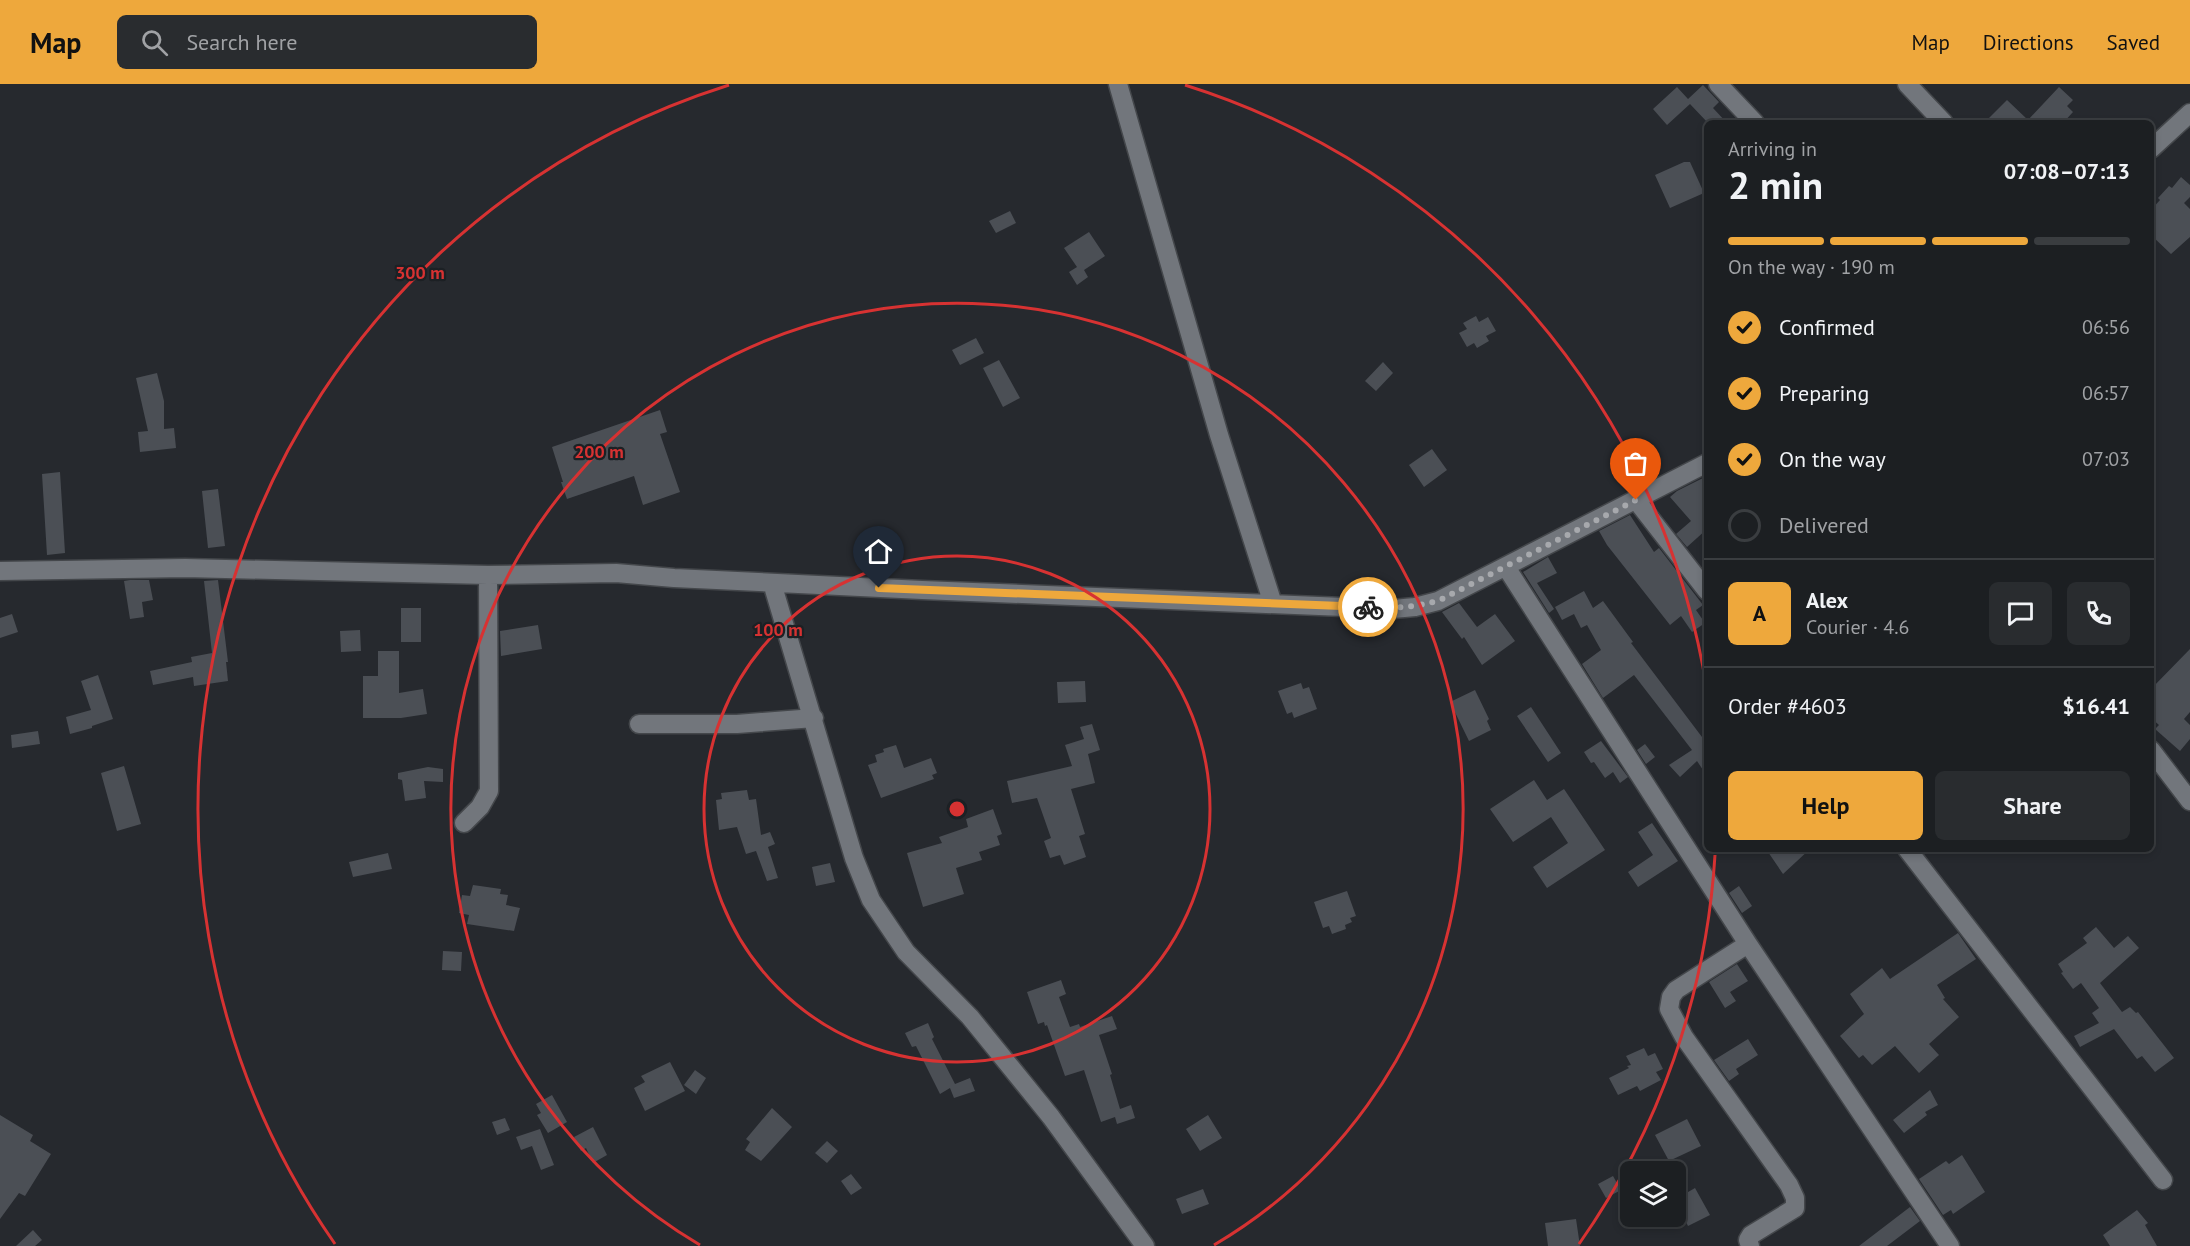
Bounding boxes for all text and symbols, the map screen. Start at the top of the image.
search box [117,15,537,69]
text: Map [30,24,81,61]
icon: search [138,26,171,59]
text: Search here [186,28,297,56]
text: Map [1911,29,1950,56]
text: Directions [1983,29,2074,56]
text: Saved [2107,29,2160,56]
text: Arriving in [1728,136,1817,162]
text: 07:08–07:13 [2004,157,2130,185]
text: 2 min [1728,159,1823,210]
text: On the way · 190 m [1728,254,1895,280]
text: 300 m [395,261,445,284]
icon: check [1728,311,1761,344]
text: Confirmed [1779,313,1875,341]
text: 06:56 [2082,314,2130,340]
icon: check [1728,377,1761,410]
text: Preparing [1779,379,1869,407]
text: 06:57 [2082,380,2130,406]
pin [1610,438,1661,500]
text: 200 m [574,440,624,463]
icon: check [1728,443,1761,476]
text: On the way [1779,445,1886,473]
text: 07:03 [2082,446,2130,472]
icon: bag [1619,447,1652,480]
text: Delivered [1779,511,1869,539]
pin [853,526,904,588]
icon: home [862,535,895,568]
courier [1338,577,1398,637]
button: chat [1989,582,2052,645]
button: phone [2067,582,2130,645]
text: Alex [1806,586,1848,614]
icon: bike [1352,591,1385,624]
text: A [1753,599,1766,627]
text: Courier · 4.6 [1806,614,1909,640]
text: 100 m [753,618,803,641]
text: Order #4603 [1728,692,1847,720]
text: $16.41 [2062,692,2130,720]
button: Help [1728,771,1923,840]
button: Share [1935,771,2130,840]
centre of rings [947,799,967,819]
map controls [1620,1161,1686,1227]
button: layers [1620,1161,1686,1227]

